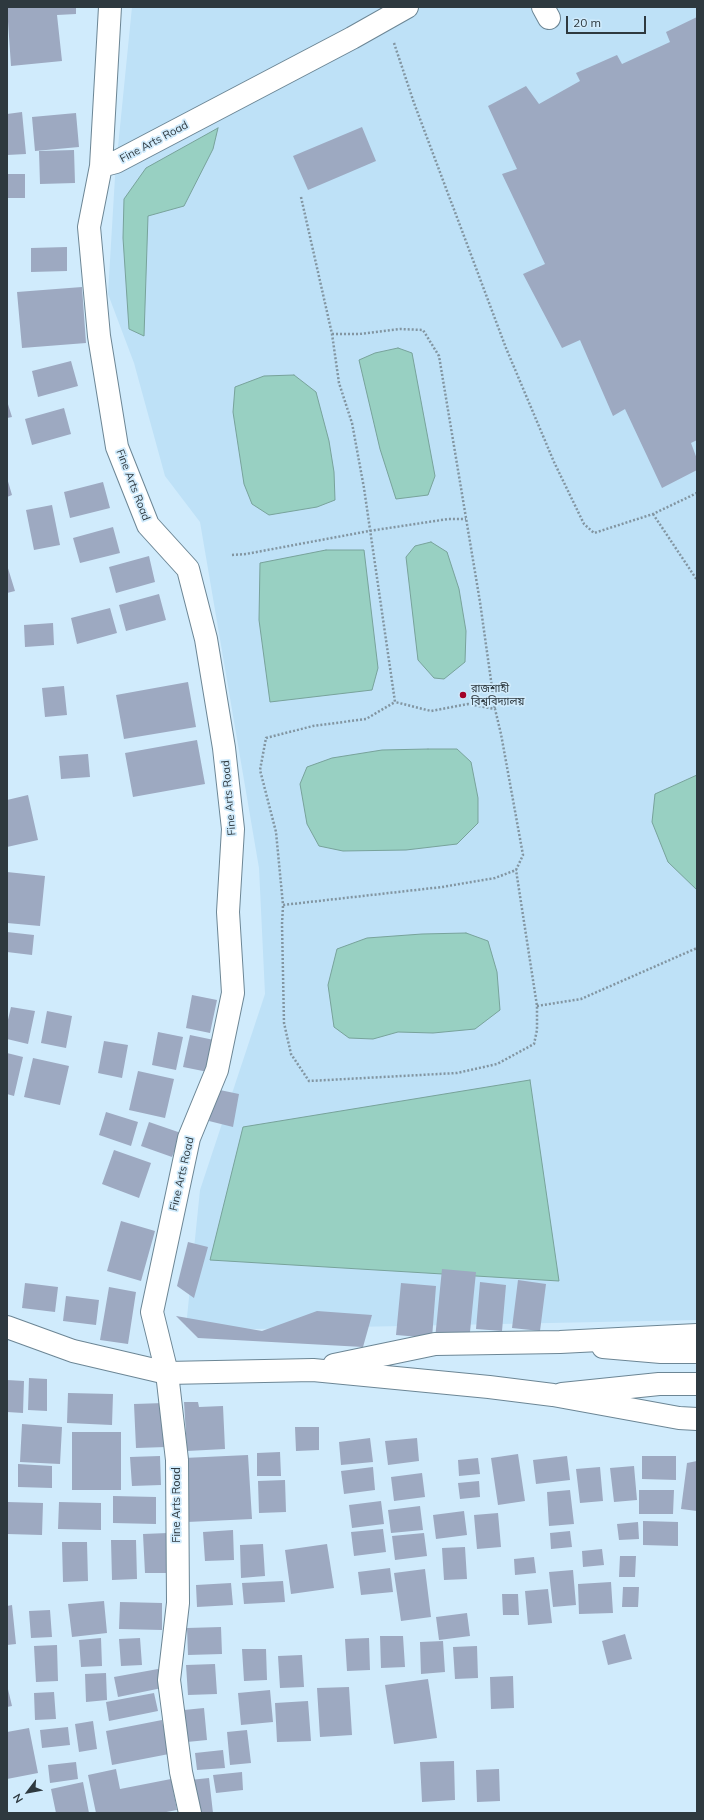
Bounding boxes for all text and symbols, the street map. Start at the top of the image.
scale bar [568,8,648,34]
text: 20 m [573,15,601,30]
street label: Fine Arts Road [118,118,190,166]
street label: Fine Arts Road [113,447,153,523]
place label: রাজশাহী বিশ্ববিদ্যালয় [471,682,524,708]
marker: রাজশাহী বিশ্ববিদ্যালয় [458,690,468,700]
street label: Fine Arts Road [219,760,239,836]
street label: Fine Arts Road [167,1136,197,1212]
street label: Fine Arts Road [170,1467,184,1543]
north arrow [8,1772,48,1812]
text: N [10,1791,26,1806]

